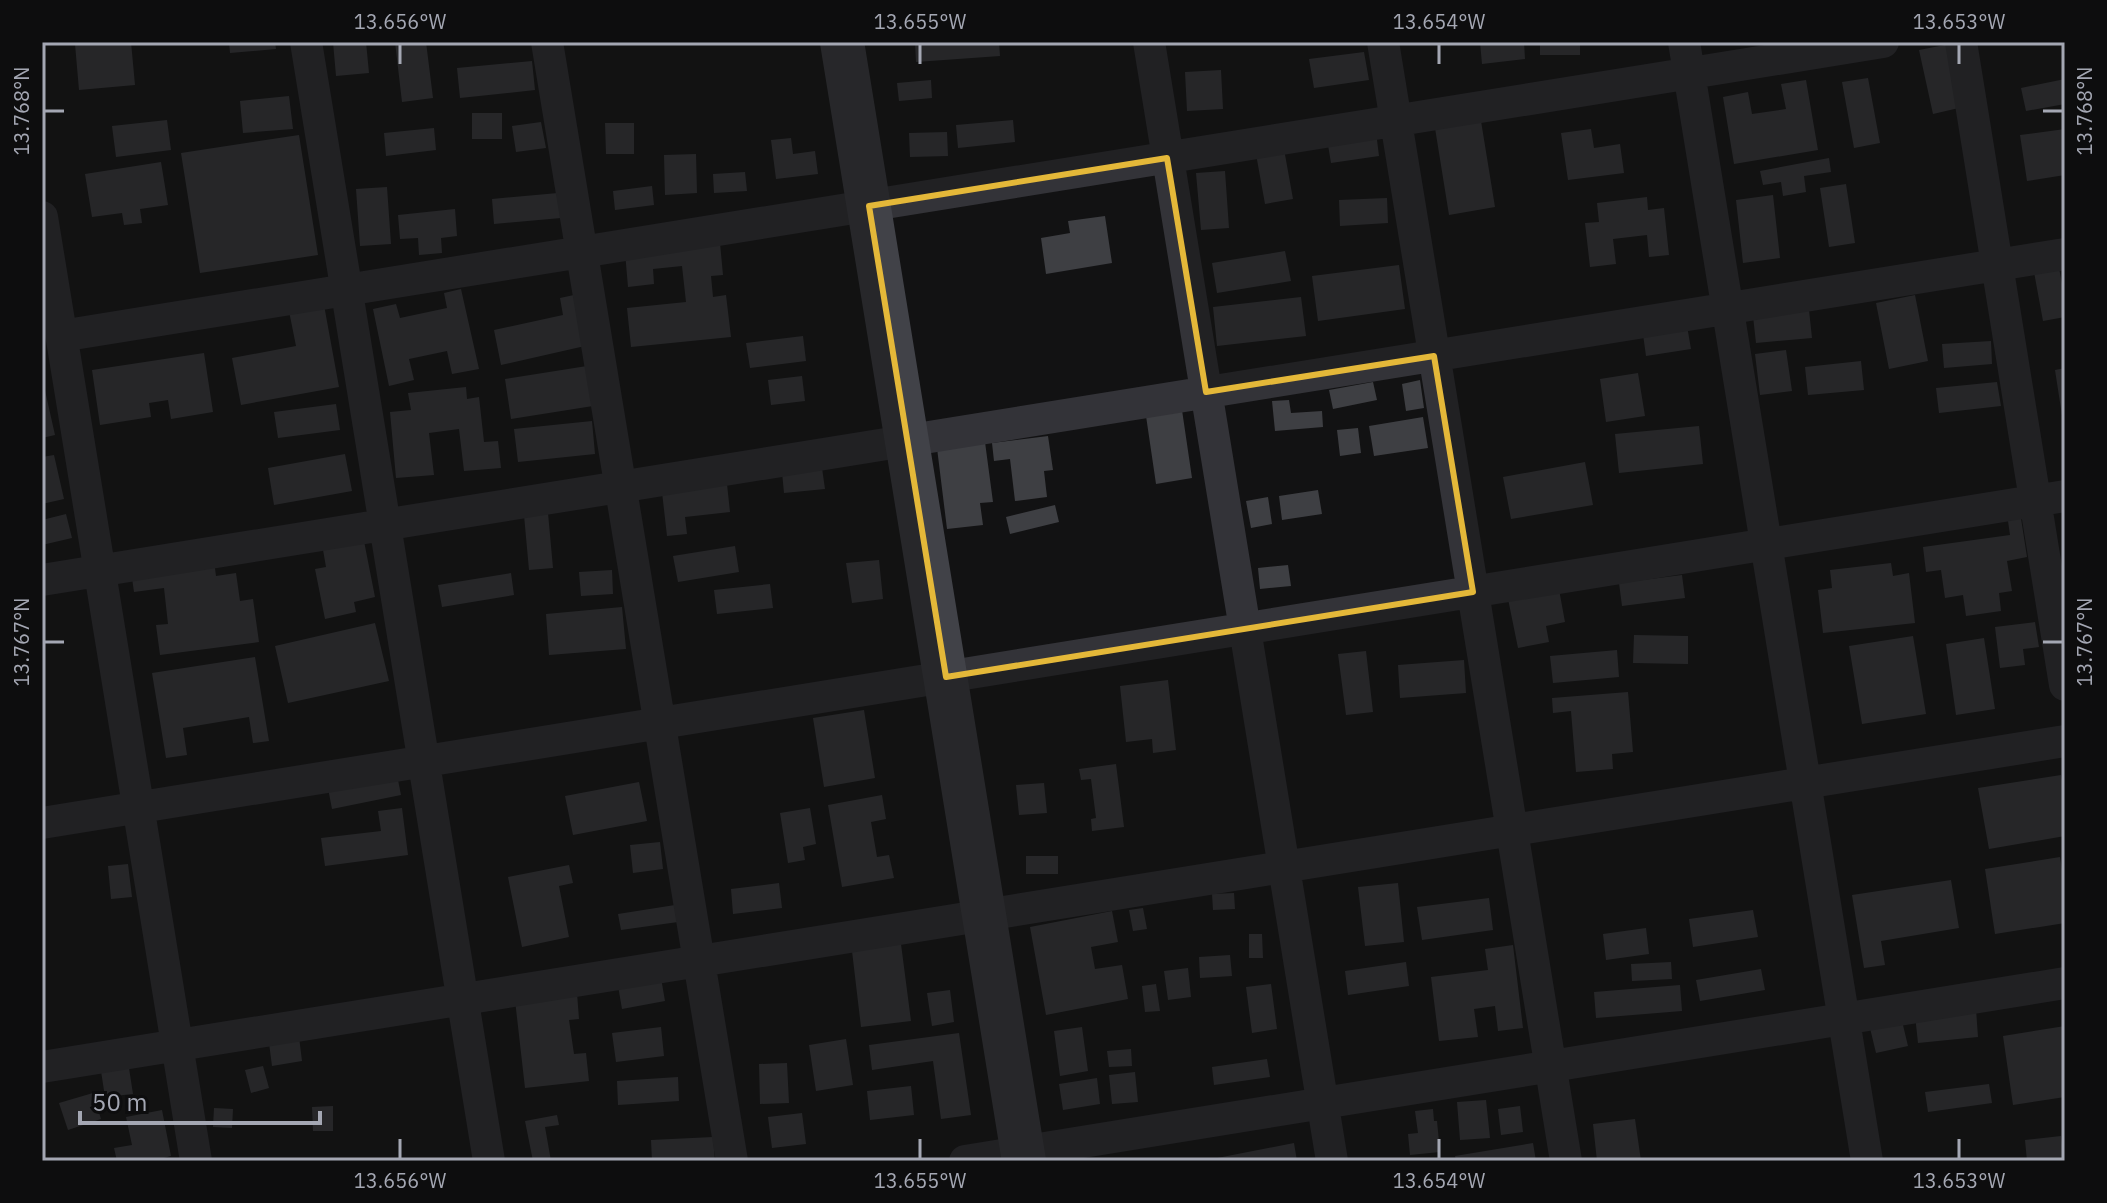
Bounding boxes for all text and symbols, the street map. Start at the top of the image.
text: 13.656°W [354,8,446,35]
text: 13.655°W [874,8,966,35]
text: 13.654°W [1393,8,1485,35]
text: 13.653°W [1913,8,2005,35]
text: 13.768°N [8,67,35,155]
text: 13.768°N [2071,67,2098,155]
text: 13.767°N [8,598,35,686]
text: 13.767°N [2071,598,2098,686]
scale bar [80,1075,320,1125]
text: 50 m [92,1086,147,1118]
text: 13.656°W [354,1167,446,1194]
text: 13.655°W [874,1167,966,1194]
text: 13.654°W [1393,1167,1485,1194]
text: 13.653°W [1913,1167,2005,1194]

